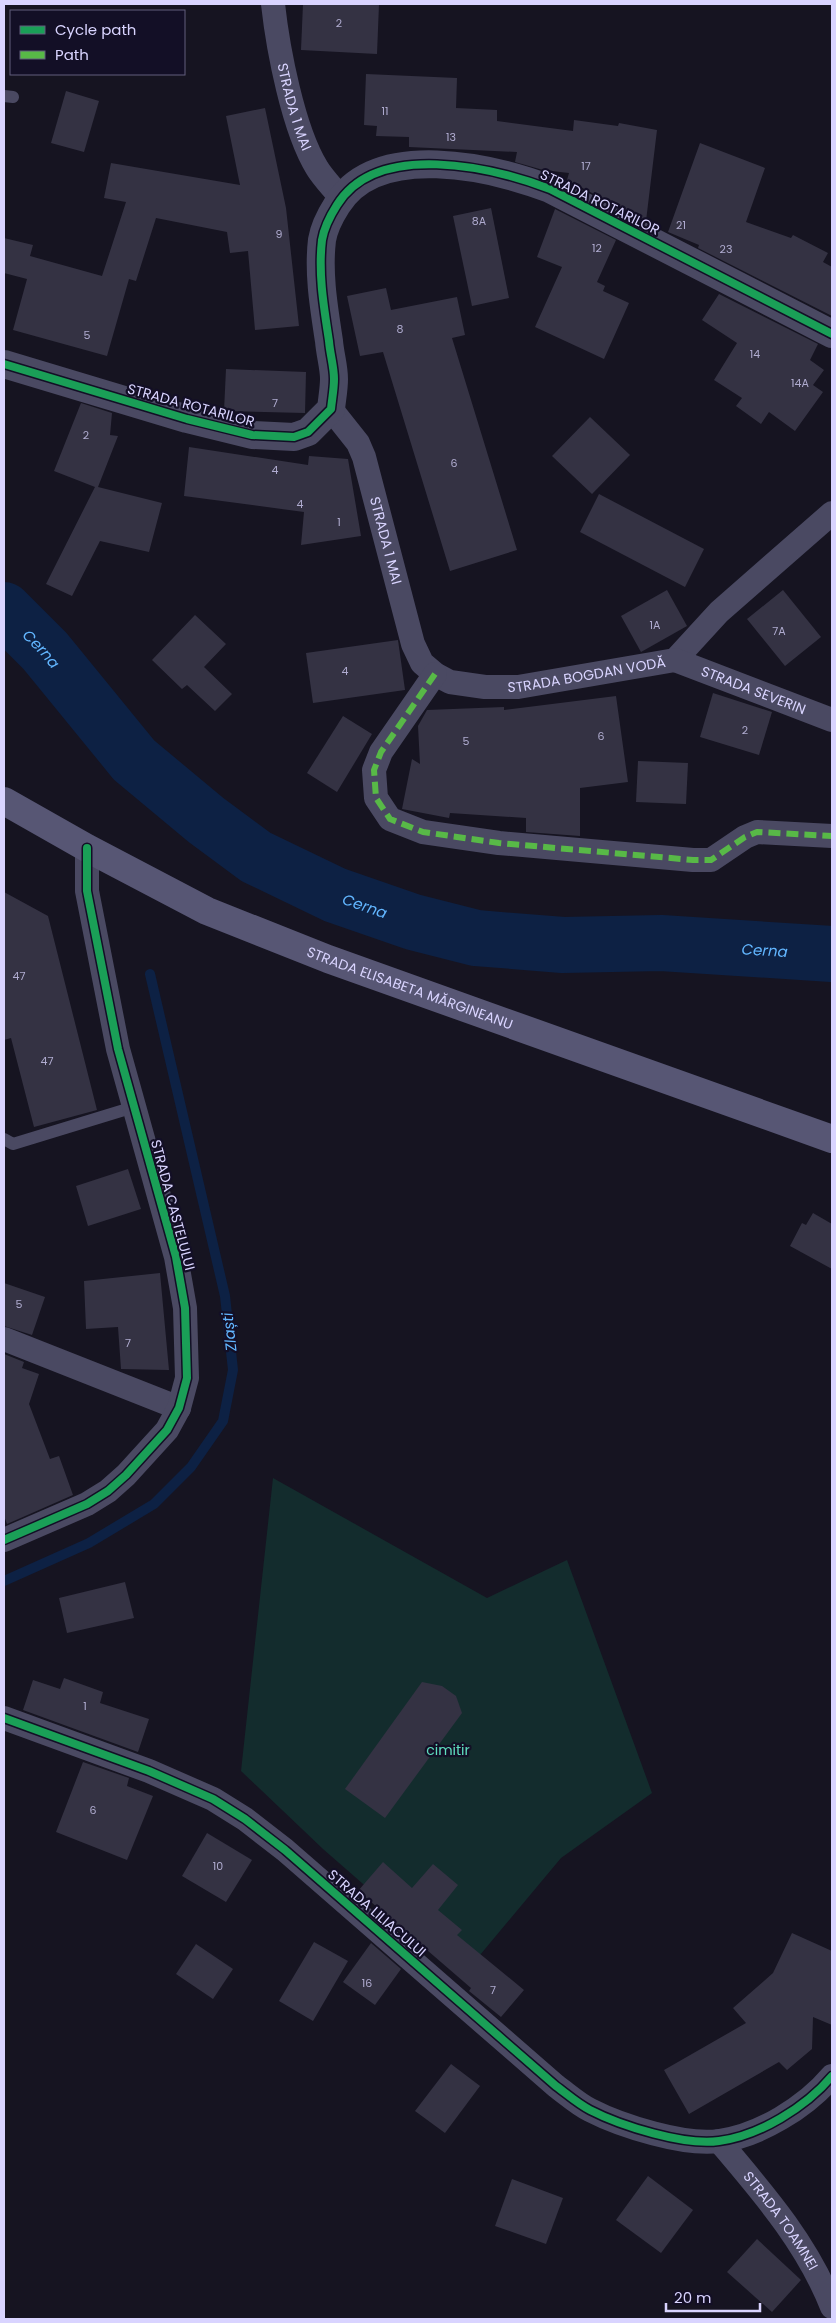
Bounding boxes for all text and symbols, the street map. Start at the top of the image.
legend [10,10,185,75]
house number: 2 [336,15,342,31]
text: Cycle path [55,19,136,40]
text: Path [55,44,89,65]
street label: STRADA 1 MAI [273,61,317,154]
house number: 11 [381,103,389,119]
house number: 13 [446,129,456,145]
house number: 17 [581,158,591,174]
street label: STRADA ROTARILOR [537,164,663,240]
house number: 8A [472,213,487,229]
house number: 21 [676,217,686,233]
house number: 9 [276,226,283,242]
house number: 12 [592,240,602,256]
house number: 23 [720,241,732,257]
house number: 8 [397,321,404,337]
house number: 5 [84,327,91,343]
house number: 14 [750,346,760,362]
house number: 14A [791,375,810,391]
street label: STRADA ROTARILOR [125,378,257,432]
house number: 7 [272,395,278,411]
house number: 2 [83,427,89,443]
house number: 6 [451,455,458,471]
house number: 4 [272,462,279,478]
street label: STRADA 1 MAI [365,494,407,587]
house number: 4 [297,496,304,512]
house number: 1 [337,514,341,530]
house number: 1A [650,617,661,633]
house number: 7A [772,623,786,639]
water label: Cerna [18,624,65,672]
street label: STRADA BOGDAN VODĂ [508,652,667,697]
street label: STRADA SEVERIN [698,661,809,719]
house number: 4 [342,663,349,679]
house number: 2 [742,722,748,738]
house number: 6 [598,728,605,744]
house number: 5 [463,733,470,749]
water label: Cerna [340,888,390,923]
water label: Cerna [741,938,788,962]
street label: STRADA ELISABETA MĂRGINEANU [304,942,516,1034]
house number: 47 [13,968,25,984]
house number: 47 [41,1053,53,1069]
street label: STRADA CASTELULUI [146,1137,200,1273]
house number: 5 [16,1296,23,1312]
water label: Zlaști [216,1311,242,1353]
house number: 7 [125,1335,131,1351]
house number: 1 [83,1698,87,1714]
park label: cimitir [426,1740,470,1760]
house number: 6 [90,1802,97,1818]
house number: 10 [213,1858,223,1874]
street label: STRADA LILIACULUI [323,1865,431,1961]
house number: 16 [362,1975,372,1991]
house number: 7 [490,1982,496,1998]
street label: STRADA TOAMNEI [739,2167,823,2274]
scale bar [666,2280,760,2312]
text: 20 m [674,2287,712,2308]

